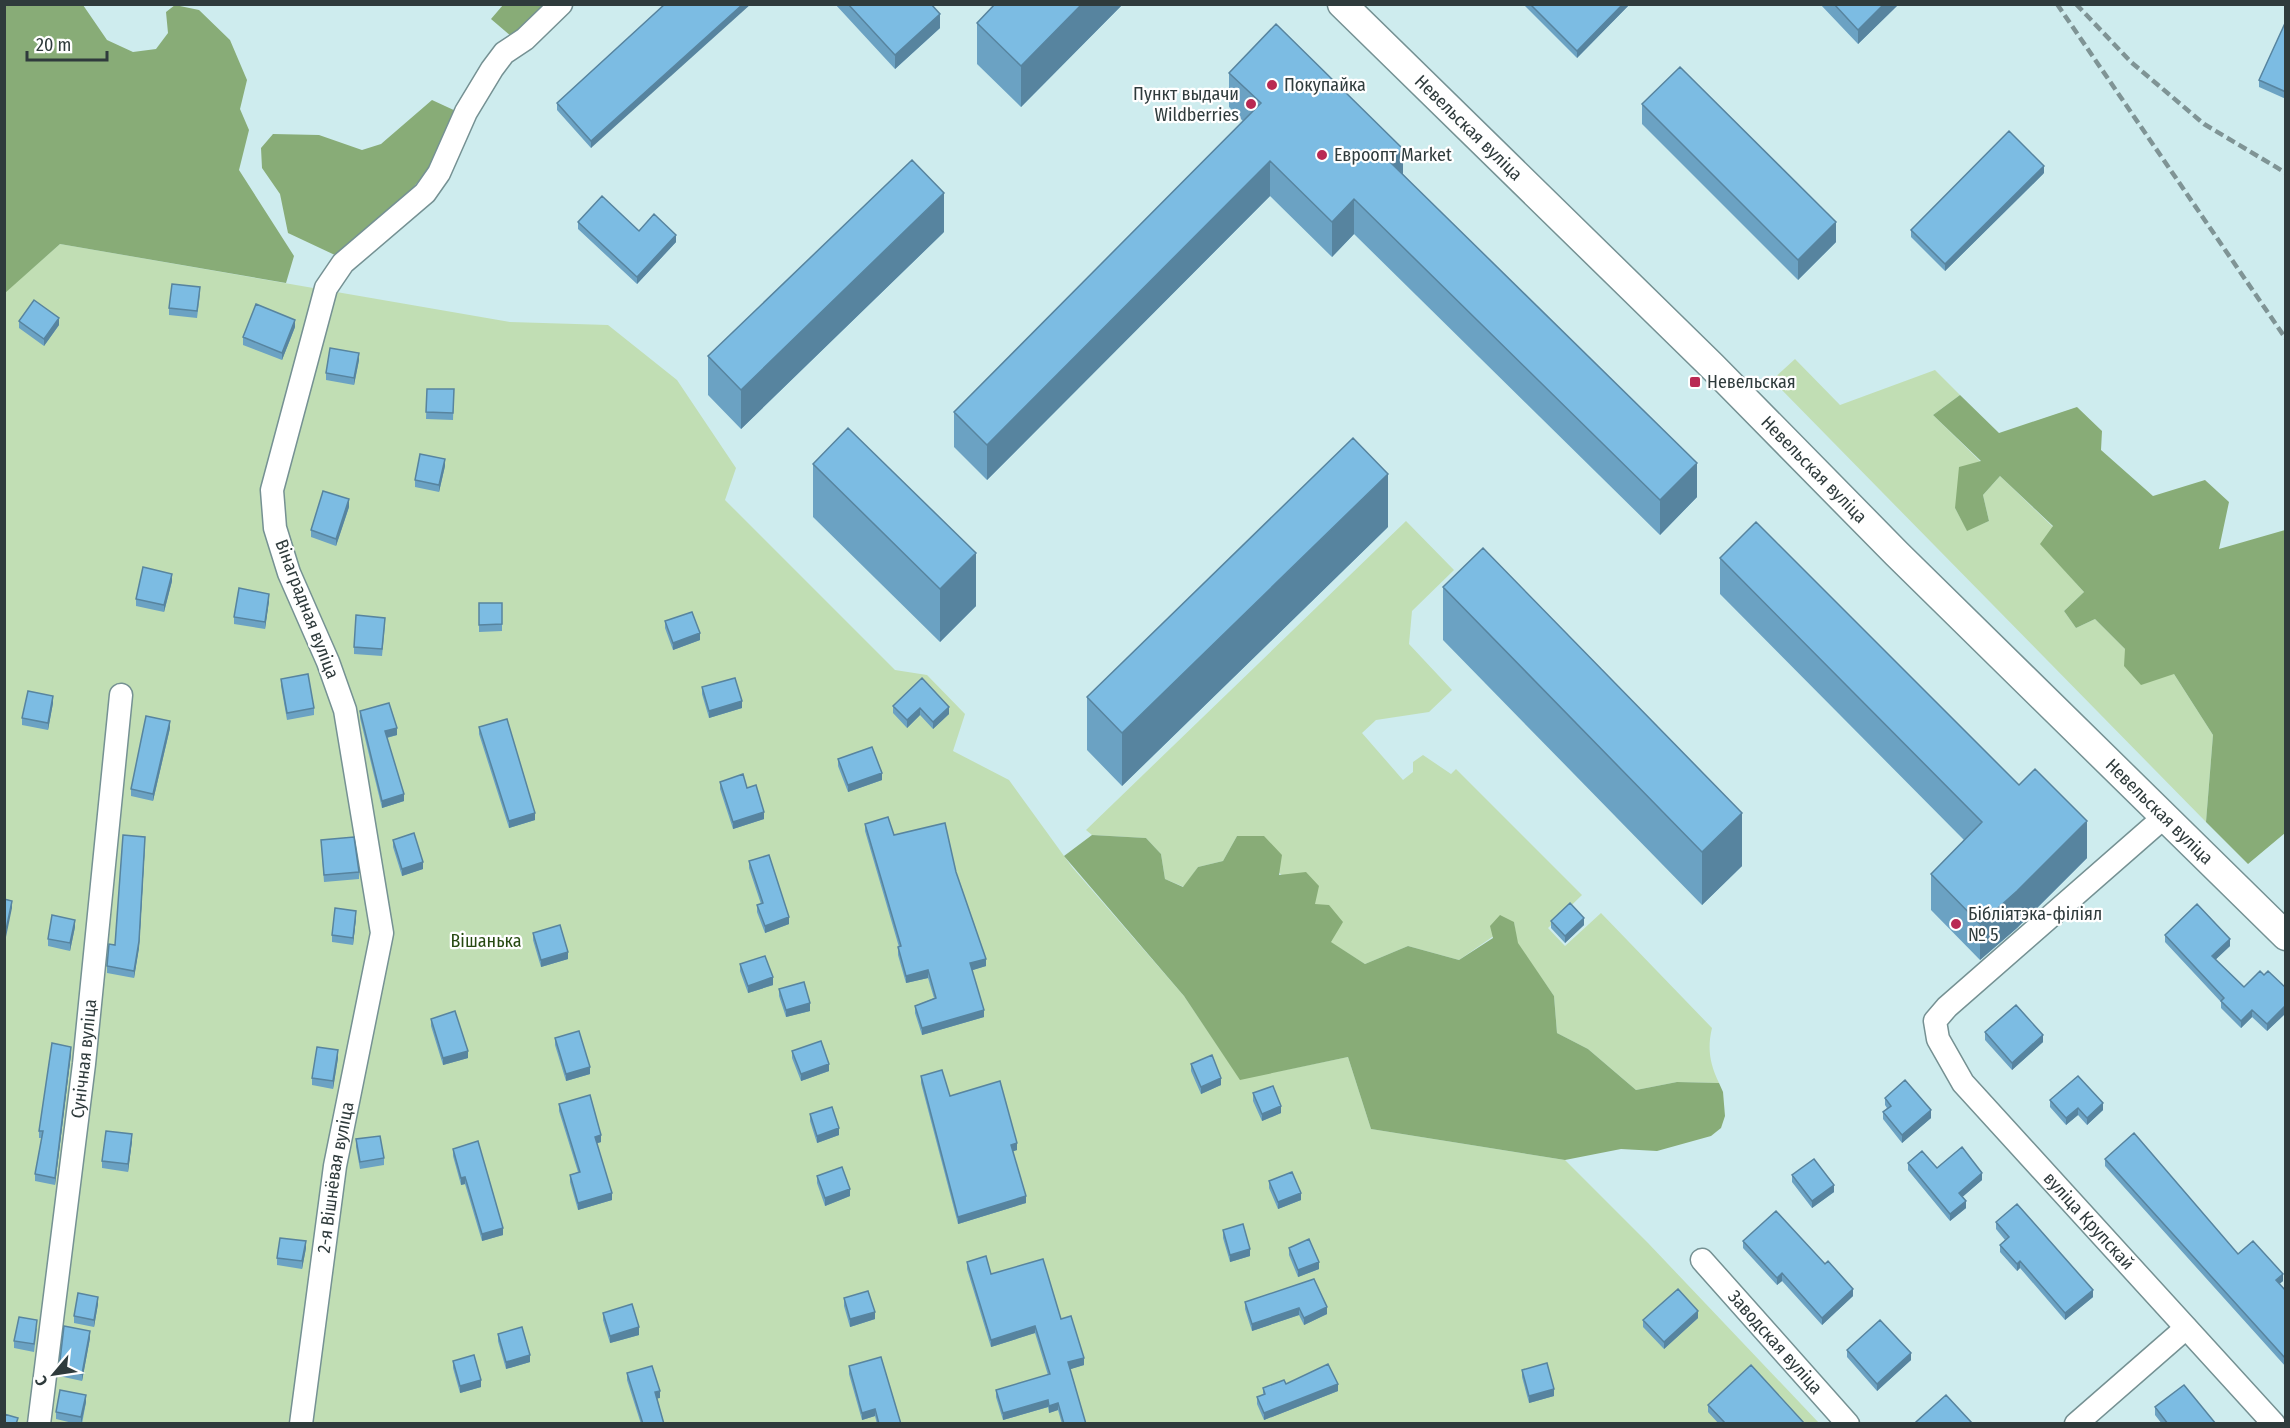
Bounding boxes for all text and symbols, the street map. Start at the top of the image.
scale bar [27,24,106,62]
text: 20 m [36,34,71,56]
street label: Невельская вуліца [1410,70,1527,185]
place label: Покупайка [1284,74,1366,96]
marker: Покупайка [1265,78,1279,92]
place label: Пункт выдачи Wildberries [1133,83,1239,126]
marker: Пункт выдачи Wildberries [1244,97,1258,111]
place label: Евроопт Market [1334,144,1452,166]
marker: Евроопт Market [1315,148,1329,162]
place label: Невельская [1707,371,1796,393]
marker: Невельская [1688,375,1702,389]
street label: Невельская вуліца [1756,411,1872,528]
street label: Вінаградная вуліца [270,536,344,682]
street label: Невельская вуліца [2101,754,2218,869]
place label: Бібліятэка-філіял № 5 [1968,903,2102,946]
marker: Бібліятэка-філіял № 5 [1949,917,1963,931]
park label: Вішанька [451,930,522,952]
street label: Сунічная вуліца [66,998,101,1120]
street label: 2-я Вішнёвая вуліца [313,1100,359,1254]
street label: вуліца Крупскай [2039,1168,2139,1274]
street label: Заводская вуліца [1723,1286,1827,1399]
north arrow [24,1344,84,1404]
text: С [31,1372,52,1389]

